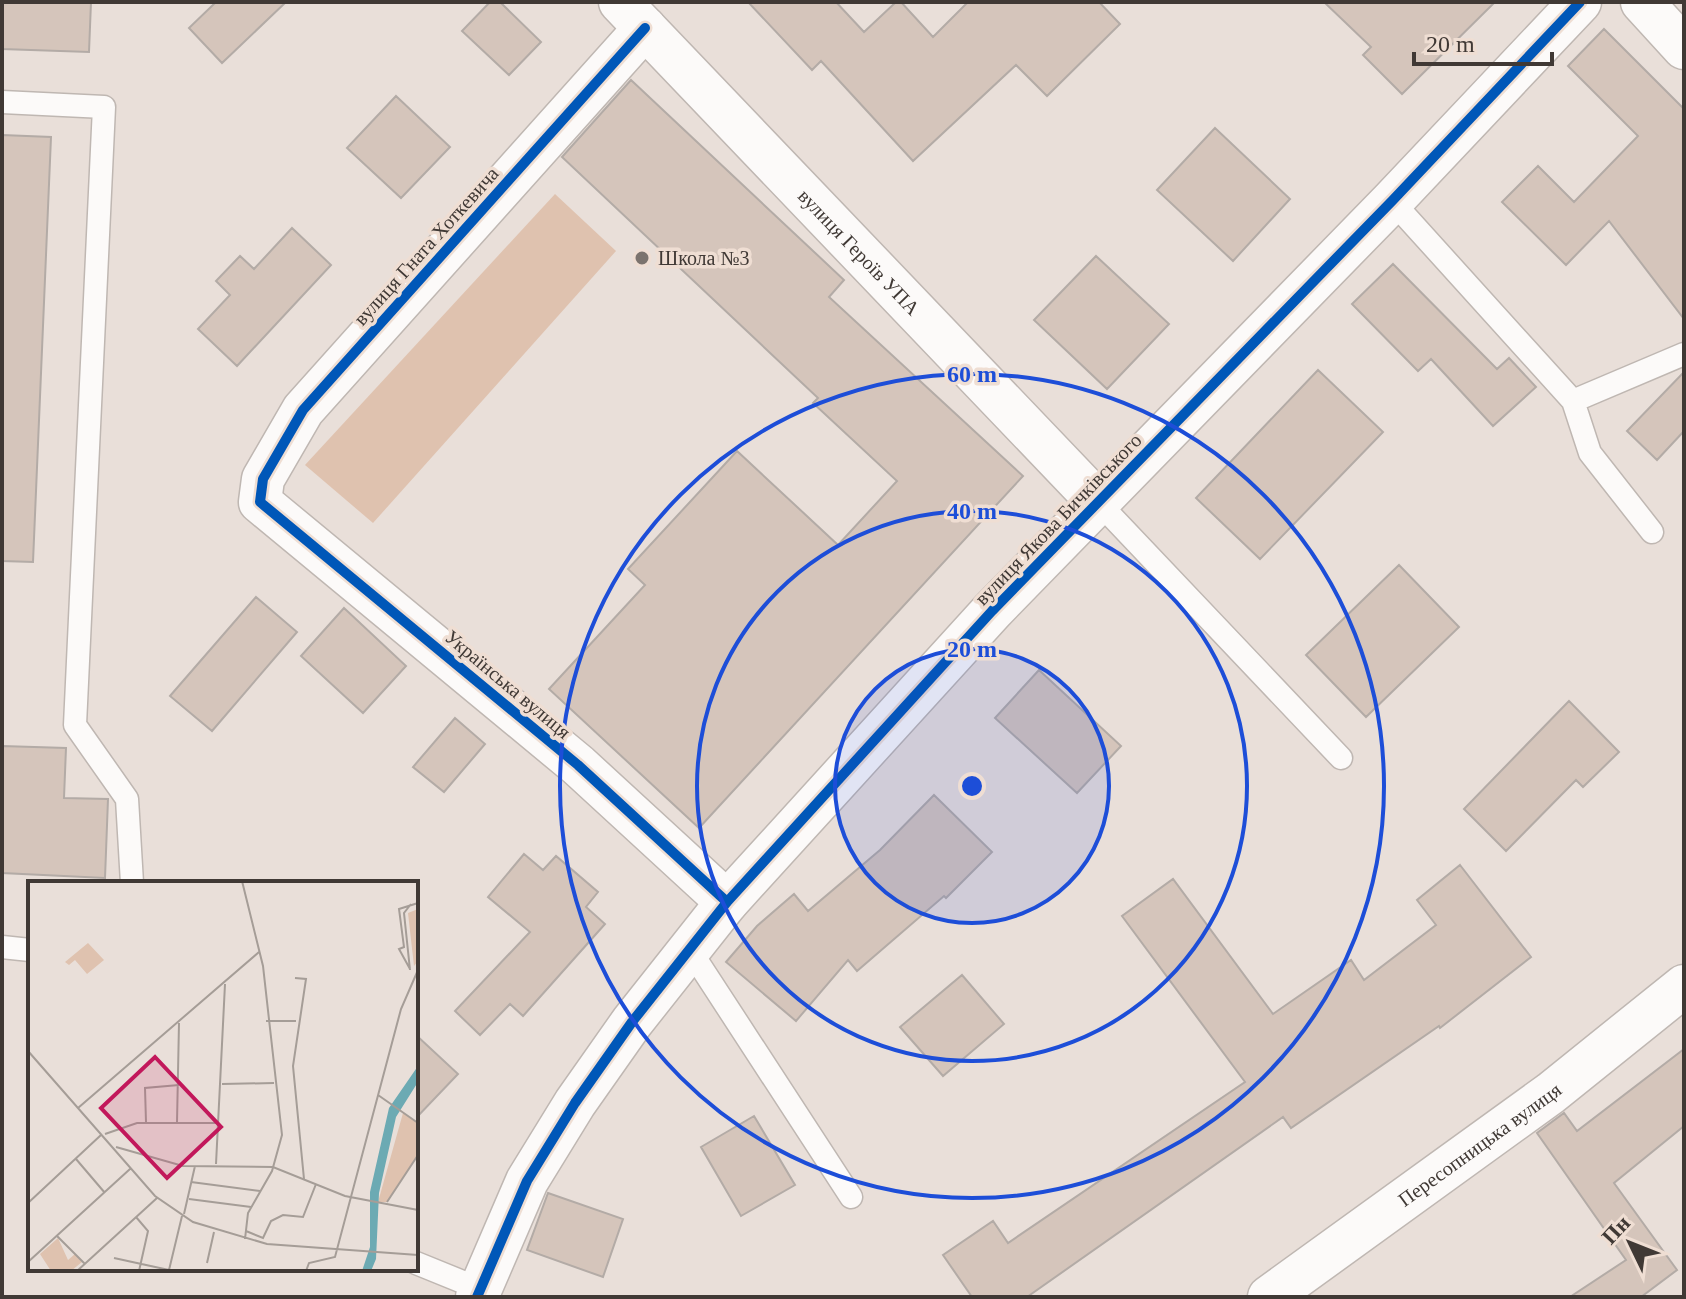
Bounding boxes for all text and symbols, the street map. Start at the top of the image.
scale bar [1414,16,1552,66]
text: 20 m [1426,31,1475,57]
street label: вулиця Гната Хоткевича [349,162,504,330]
street label: вулиця Героїв УПА [794,185,925,320]
place label: Школа №3 [658,247,750,269]
marker: Школа №3 [633,249,651,267]
text: 60 m [947,361,997,387]
street label: вулиця Якова Бичківського [970,429,1146,610]
text: 40 m [947,498,997,524]
street label: Українська вулиця [440,625,575,744]
text: 20 m [947,636,997,662]
centre of rings [958,772,986,800]
inset map [28,881,418,1271]
street label: Пересопницька вулиця [1394,1078,1565,1211]
north arrow [1590,1203,1670,1283]
text: Пн [1596,1210,1635,1249]

